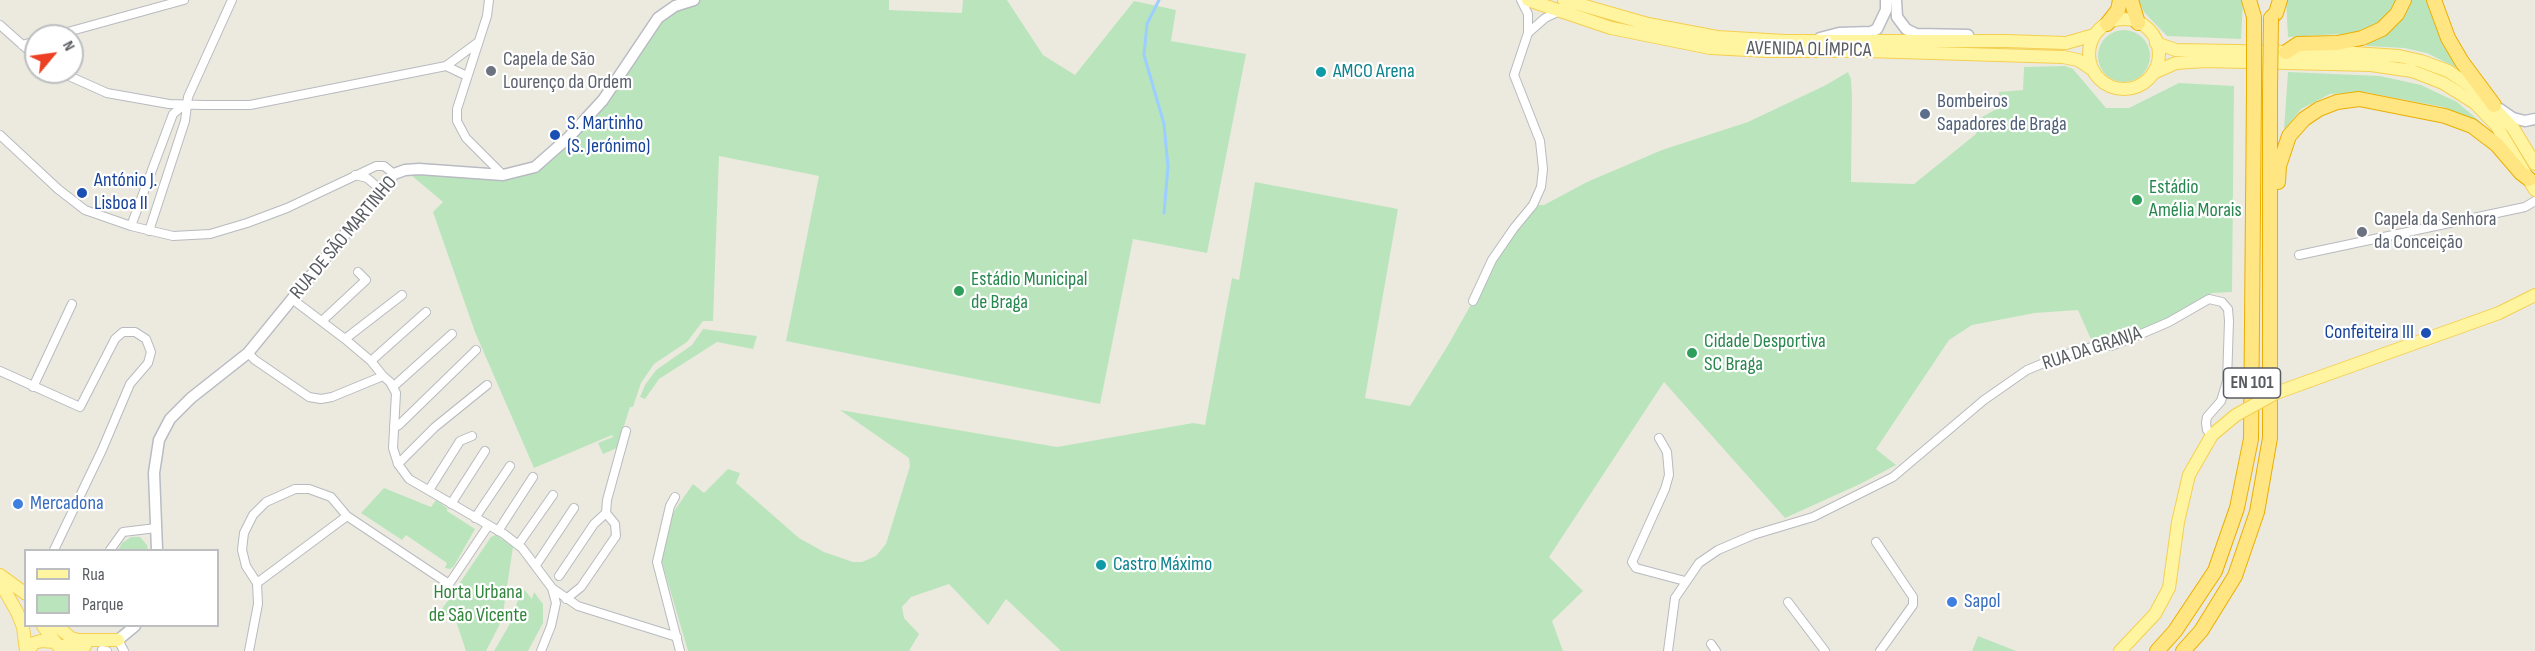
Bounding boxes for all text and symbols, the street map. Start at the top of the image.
north arrow [24,24,84,84]
street label: AVENIDA OLÍMPICA [1746,37,1872,63]
text: N [58,38,79,54]
place label: Capela de São Lourenço da Ordem [503,48,632,95]
place label: AMCO Arena [1333,60,1415,84]
marker: Capela de São Lourenço da Ordem [484,64,498,78]
marker: AMCO Arena [1314,65,1328,79]
place label: Bombeiros Sapadores de Braga [1937,90,2067,137]
marker: Bombeiros Sapadores de Braga [1918,107,1932,121]
place label: S. Martinho (S. Jerónimo) [567,112,650,159]
marker: S. Martinho (S. Jerónimo) [548,128,562,142]
place label: António J. Lisboa II [94,169,157,216]
street label: RUA DE SÃO MARTINHO [285,171,403,305]
place label: Estádio Amélia Morais [2149,176,2242,223]
marker: António J. Lisboa II [75,186,89,200]
marker: Estádio Amélia Morais [2130,193,2144,207]
place label: Capela da Senhora da Conceição [2374,208,2496,255]
marker: Capela da Senhora da Conceição [2355,225,2369,239]
place label: Estádio Municipal de Braga [971,268,1088,315]
marker: Estádio Municipal de Braga [952,284,966,298]
place label: Confeiteira III [2324,321,2414,345]
street label: RUA DA GRANJA [2040,322,2144,376]
marker: Confeiteira III [2419,326,2433,340]
place label: Cidade Desportiva SC Braga [1704,330,1826,377]
marker: Cidade Desportiva SC Braga [1685,346,1699,360]
road number: EN 101 [2224,368,2280,398]
place label: Mercadona [30,492,104,516]
marker: Mercadona [11,497,25,511]
legend [24,549,219,627]
place label: Castro Máximo [1113,553,1212,577]
marker: Castro Máximo [1094,558,1108,572]
text: Rua [82,564,105,585]
park label: Horta Urbana de São Vicente [429,581,527,628]
place label: Sapol [1964,590,2001,614]
text: Parque [82,594,123,615]
marker: Sapol [1945,595,1959,609]

